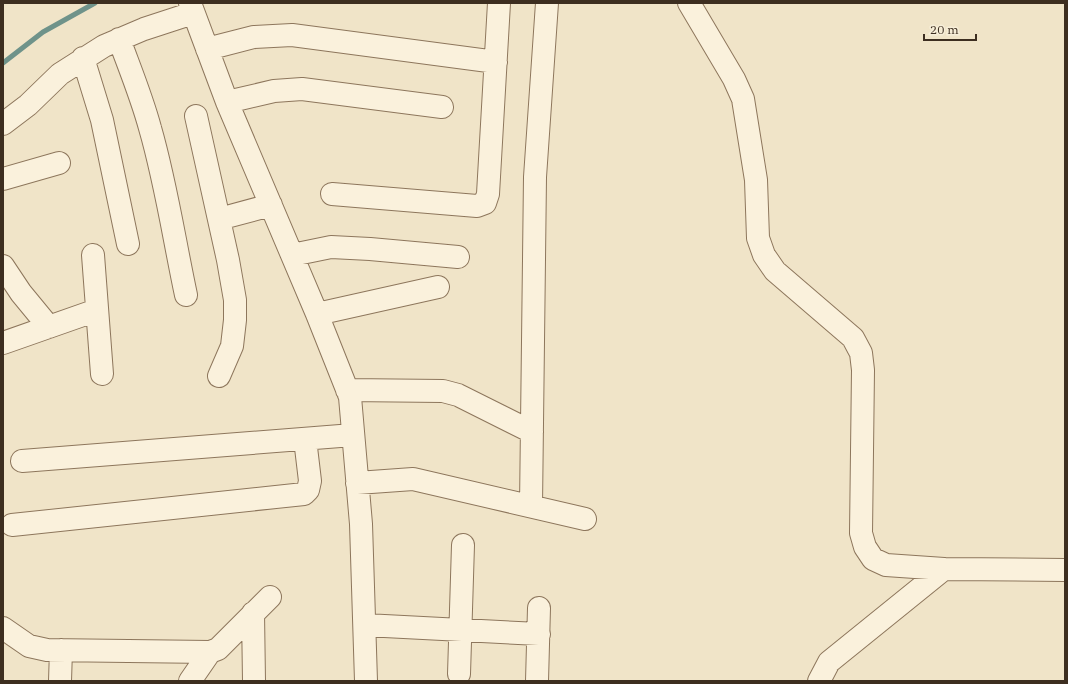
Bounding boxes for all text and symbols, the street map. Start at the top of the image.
scale bar [924,16,976,42]
text: 20 m [930,22,959,37]

